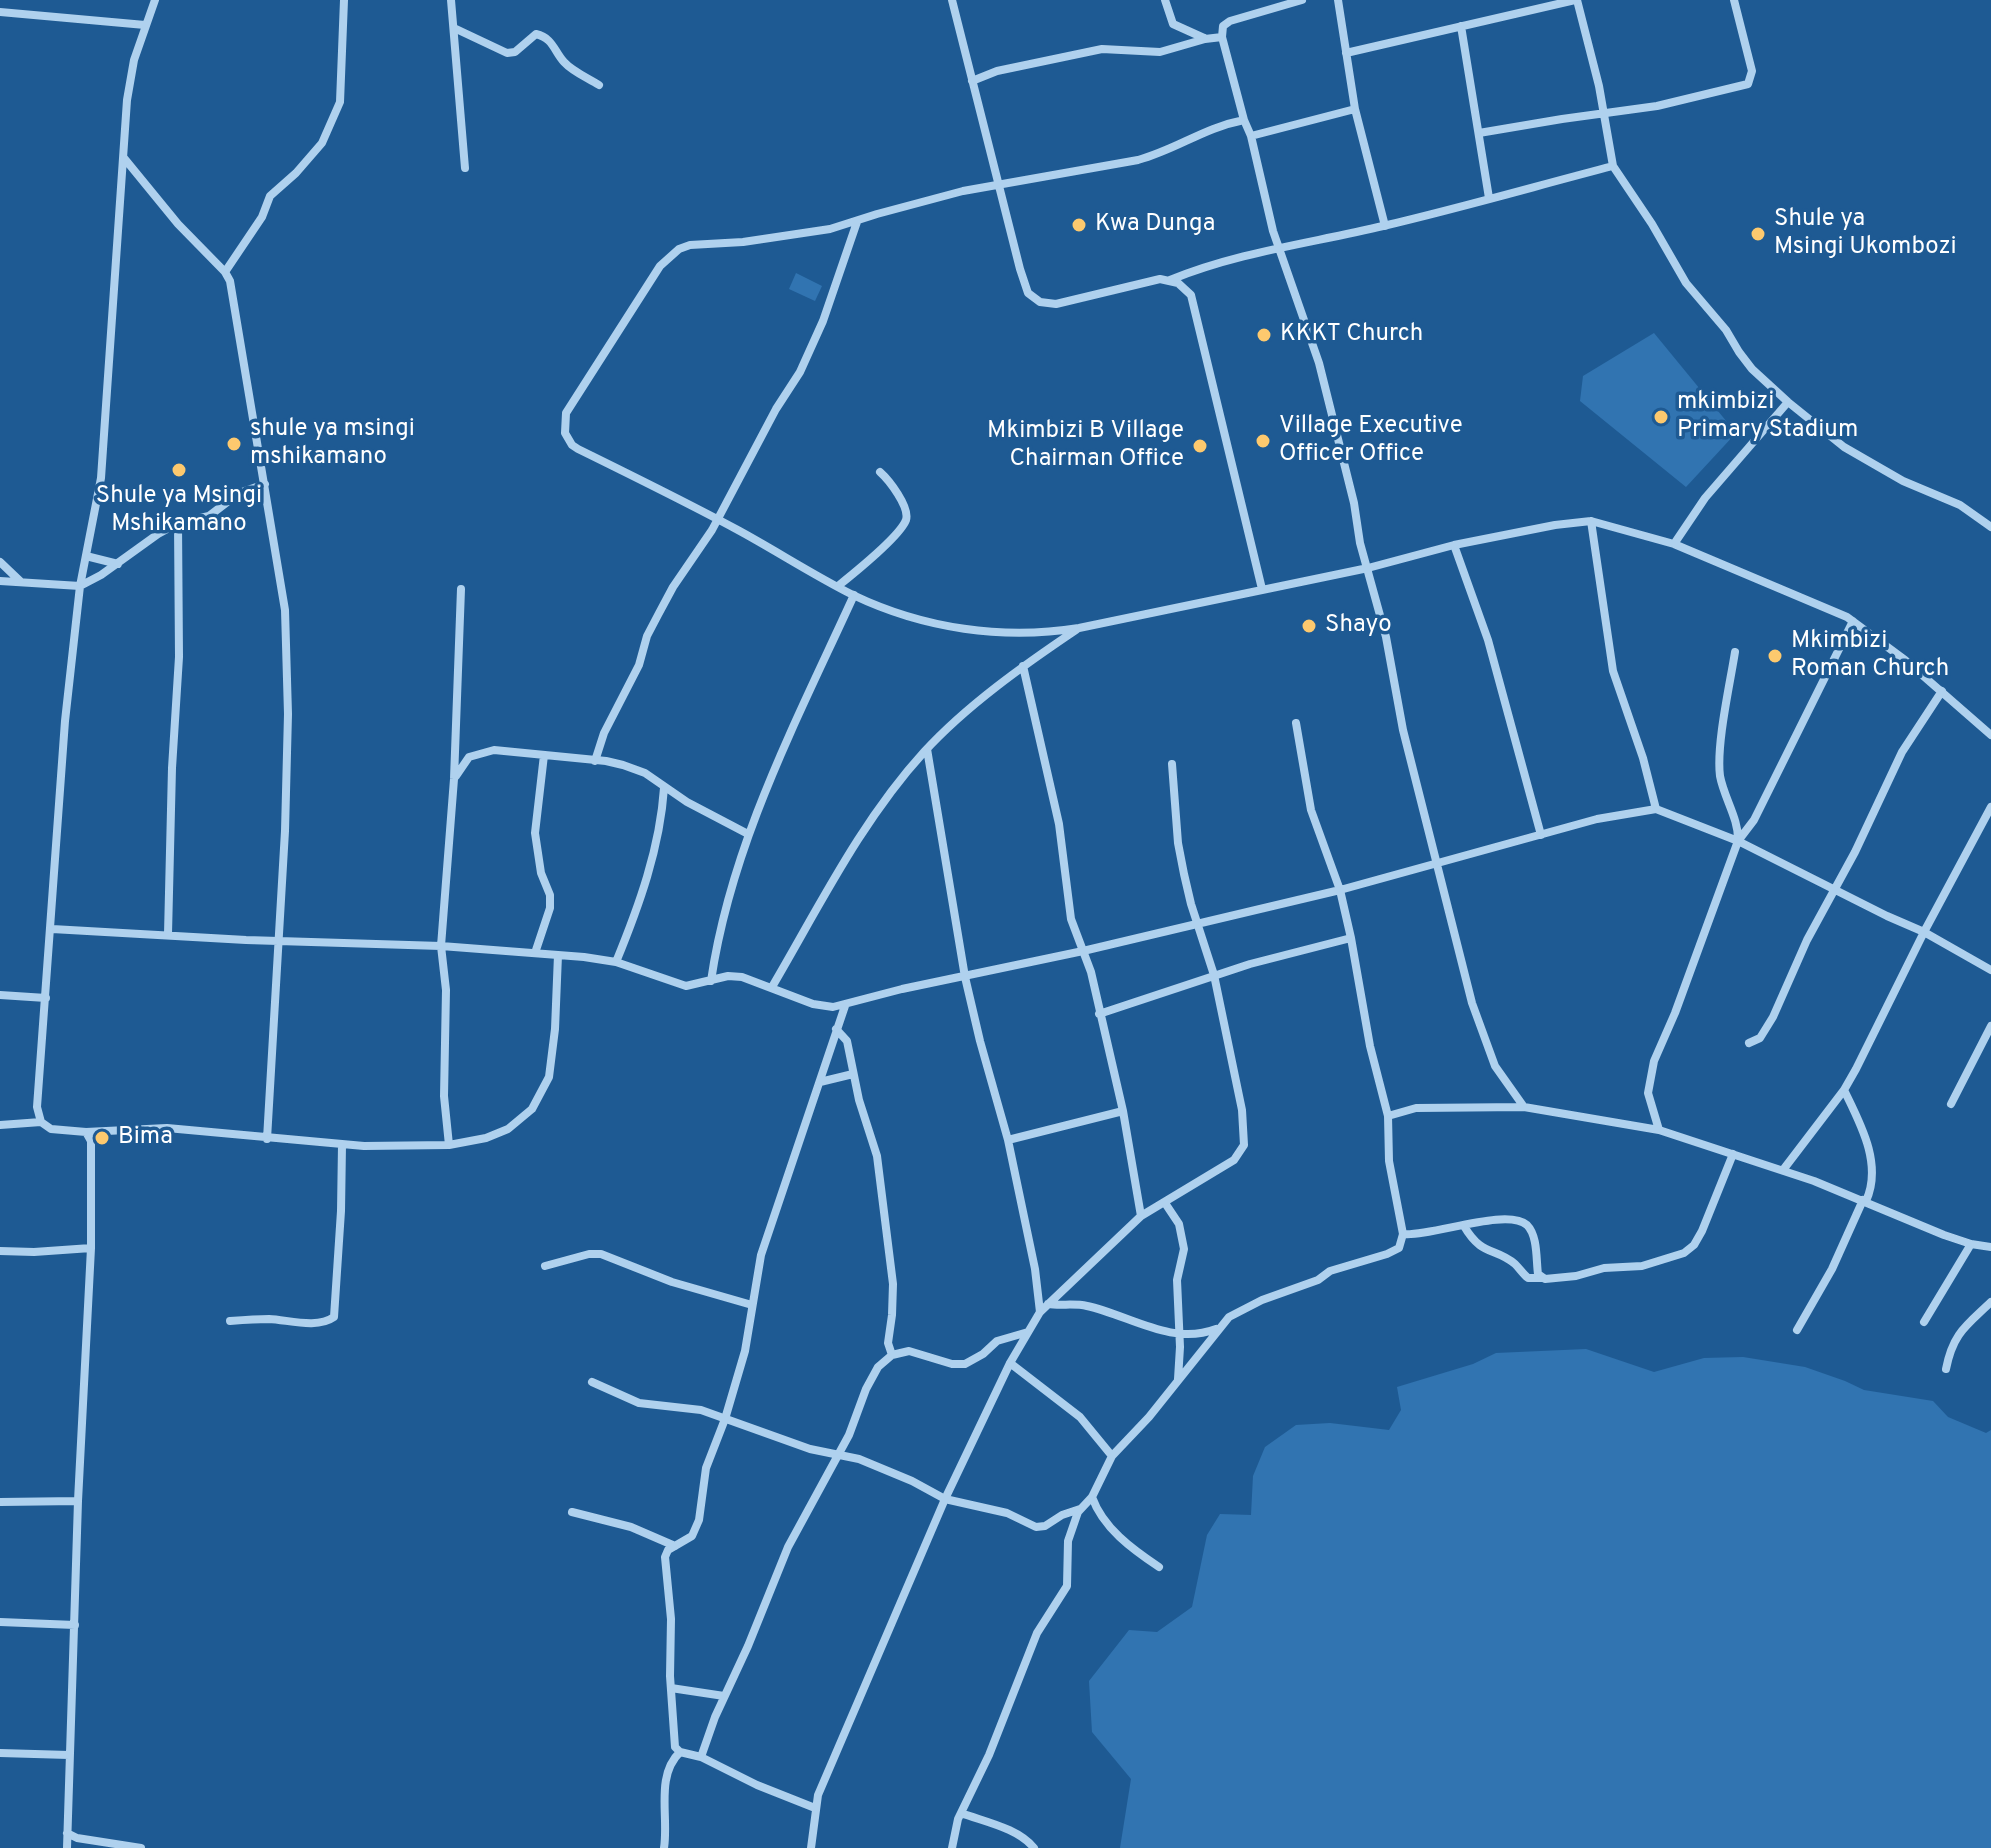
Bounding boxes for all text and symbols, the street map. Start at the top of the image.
place label: Shule ya Msingi Ukombozi [1774,206,1957,262]
place label: Kwa Dunga [1095,211,1215,239]
marker: Kwa Dunga [1070,216,1088,234]
marker: Shule ya Msingi Ukombozi [1749,225,1767,243]
place label: KKKT Church [1280,321,1423,349]
marker: KKKT Church [1255,326,1273,344]
place label: mkimbizi Primary Stadium [1677,389,1858,445]
marker: mkimbizi Primary Stadium [1652,408,1670,426]
place label: Village Executive Officer Office [1279,413,1463,469]
place label: shule ya msingi mshikamano [250,416,415,472]
place label: Mkimbizi B Village Chairman Office [987,418,1184,474]
marker: Village Executive Officer Office [1254,432,1272,450]
marker: shule ya msingi mshikamano [225,435,243,453]
marker: Mkimbizi B Village Chairman Office [1191,437,1209,455]
marker: Shule ya Msingi Mshikamano [170,461,188,479]
place label: Shule ya Msingi Mshikamano [96,483,262,539]
place label: Shayo [1325,612,1392,640]
marker: Shayo [1300,617,1318,635]
place label: Mkimbizi Roman Church [1791,628,1949,684]
marker: Mkimbizi Roman Church [1766,647,1784,665]
place label: Bima [118,1124,173,1152]
marker: Bima [93,1129,111,1147]

